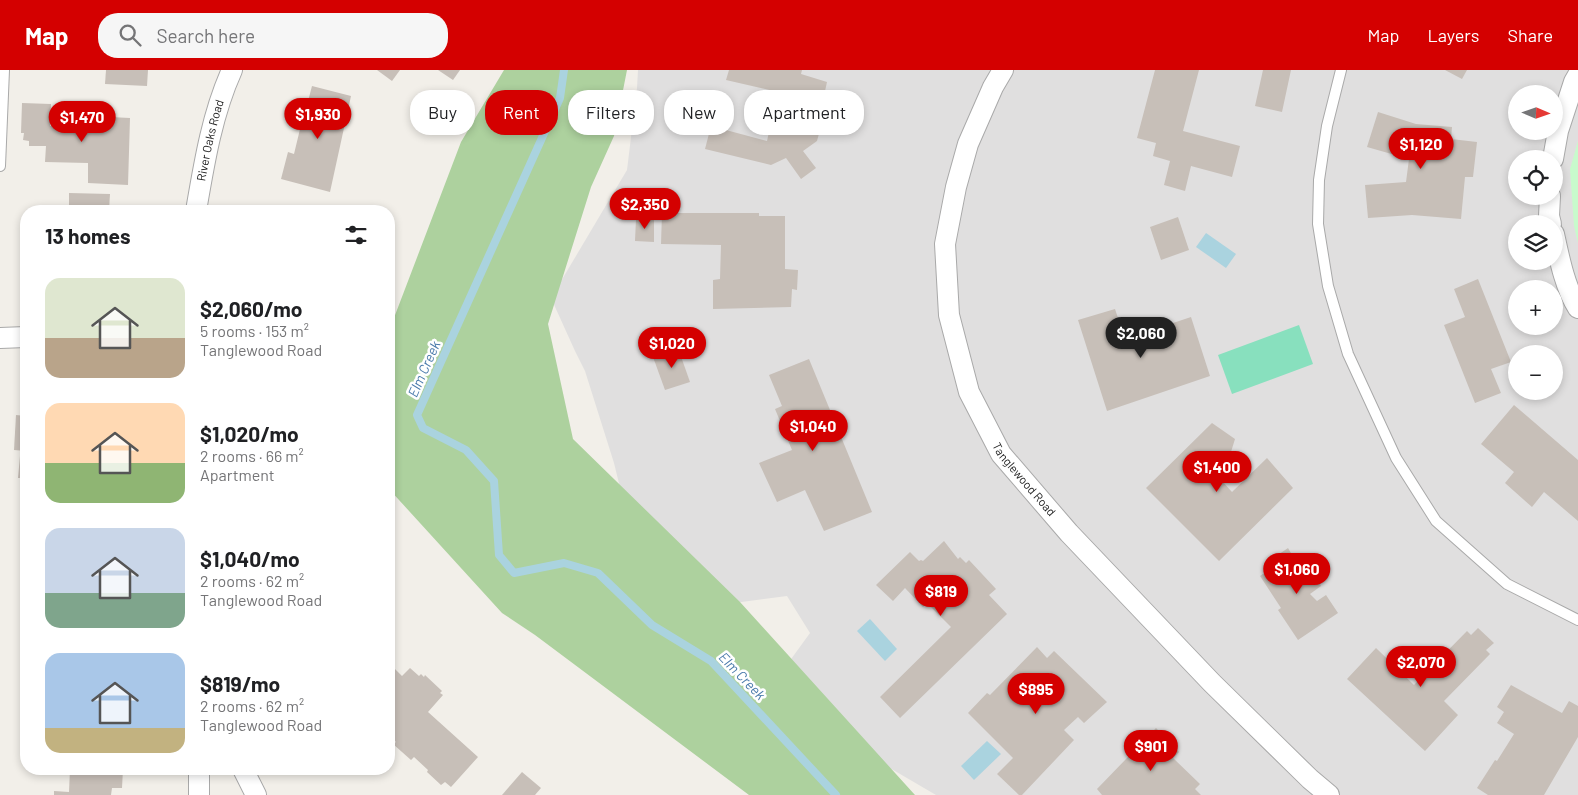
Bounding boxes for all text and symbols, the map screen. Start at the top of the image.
search box [98,13,448,58]
text: Map [25,21,68,50]
icon: search [116,21,144,49]
text: Search here [156,24,255,47]
text: Map [1367,24,1399,46]
text: Layers [1427,24,1480,46]
text: Share [1508,24,1553,46]
north arrow [1508,85,1562,140]
map controls [1508,85,1563,400]
chip: Buy [410,90,475,135]
chip: Rent [485,90,558,135]
chip: Filters [568,90,654,135]
chip: New [664,90,734,135]
chip: Apartment [744,90,864,135]
street label: River Oaks Road [193,98,226,182]
pin: $1,930 [277,98,359,140]
pin: $1,470 [41,100,123,143]
text: $1,930 [295,104,341,123]
text: $1,470 [60,107,104,126]
pin: $1,120 [1380,128,1462,170]
text: $1,120 [1400,134,1442,153]
button: locate [1508,150,1563,205]
pin: $2,350 [604,188,686,230]
text: $2,350 [621,194,669,213]
button: layers [1508,215,1563,270]
icon: filters [342,221,370,249]
text: 13 homes [45,223,130,248]
button: + [1508,280,1563,335]
text: $2,060/mo [200,296,303,321]
icon: home [85,298,145,358]
pin: $2,060 [1100,316,1182,359]
text: 5 rooms · 153 m² [200,321,309,340]
text: $2,060 [1117,323,1165,342]
pin: $1,020 [631,326,713,369]
text: $1,020 [649,333,695,352]
water label: Elm Creek [404,338,444,400]
text: Tanglewood Road [200,340,322,359]
button: − [1508,345,1563,400]
pin: $1,040 [772,410,854,452]
text: $1,040 [790,416,836,435]
text: $1,020/mo [200,421,299,446]
icon: home [85,423,145,483]
street label: Tanglewood Road [990,440,1059,518]
text: 2 rooms · 66 m² [200,446,304,465]
pin: $1,400 [1176,450,1258,493]
text: $1,400 [1194,457,1240,476]
text: Apartment [200,465,275,484]
text: $1,040/mo [200,546,300,571]
icon: home [85,548,145,608]
pin: $1,060 [1256,552,1338,595]
text: $1,060 [1274,559,1320,578]
text: 2 rooms · 62 m² [200,571,304,590]
pin: $819 [911,574,971,617]
text: $819 [925,581,957,600]
text: Tanglewood Road [200,590,322,609]
pin: $2,070 [1380,646,1462,688]
water label: Elm Creek [716,648,769,703]
text: $2,070 [1397,652,1445,671]
text: $819/mo [200,671,280,696]
pin: $895 [1006,672,1066,715]
icon: home [85,673,145,733]
text: $895 [1019,679,1053,698]
text: 2 rooms · 62 m² [200,696,304,715]
text: Tanglewood Road [200,715,322,734]
pin: $901 [1121,730,1181,772]
text: $901 [1135,736,1167,755]

